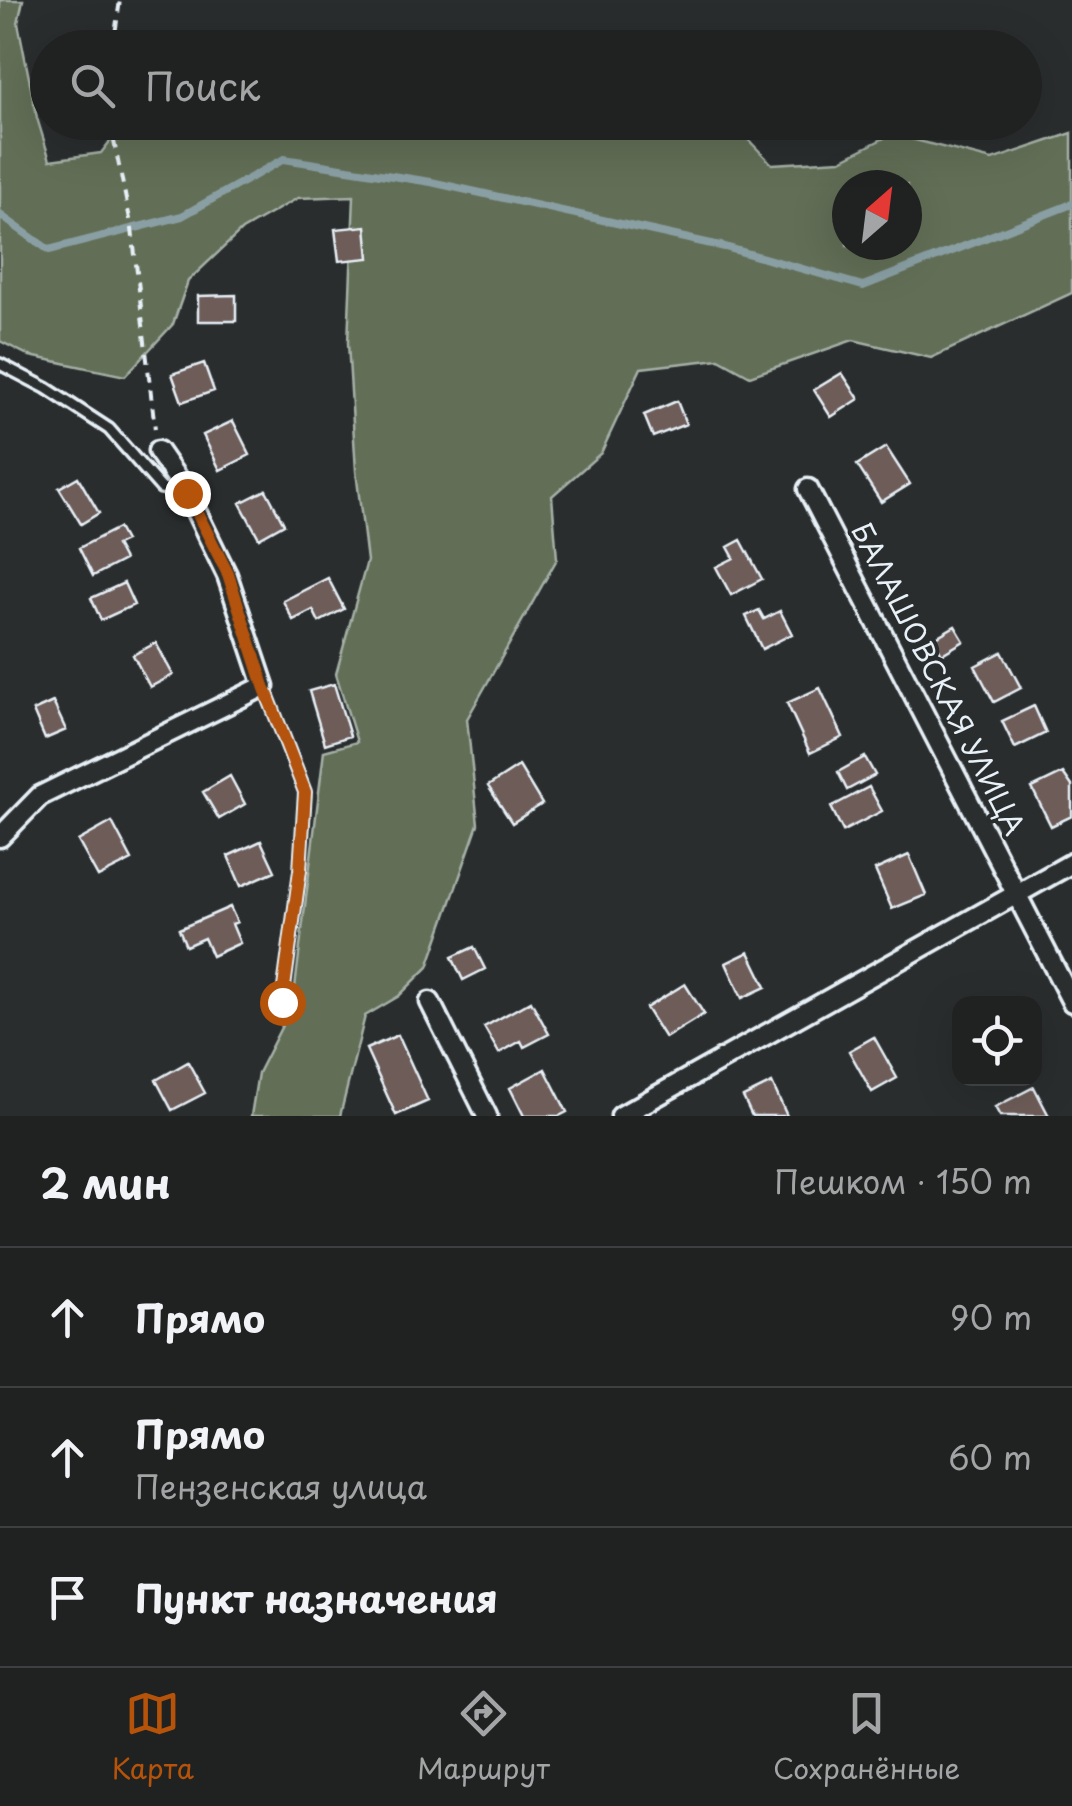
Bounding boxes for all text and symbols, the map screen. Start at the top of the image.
search box [30,30,1042,140]
text: Поиск [145,57,260,114]
icon: search [65,58,120,113]
north arrow [832,170,922,260]
route end [165,471,211,517]
street label: БАЛАШОВСКАЯ УЛИЦА [842,515,1037,842]
route start [260,980,306,1026]
map controls [952,996,1042,1086]
button: locate [952,996,1042,1086]
text: 2 мин [40,1150,171,1213]
text: Пешком · 150 m [774,1157,1032,1205]
text: Прямо [135,1289,265,1346]
icon: ahead [40,1290,95,1345]
text: 90 m [950,1293,1032,1341]
text: Прямо [135,1405,265,1462]
icon: ahead [40,1430,95,1485]
text: 60 m [948,1433,1032,1481]
text: Пензенская улица [135,1462,427,1510]
text: Пункт назначения [135,1569,498,1626]
icon: arrive [40,1570,95,1625]
tab: Карта [112,1686,194,1789]
tab: Маршрут [417,1686,550,1789]
tab: Сохранённые [773,1686,960,1789]

